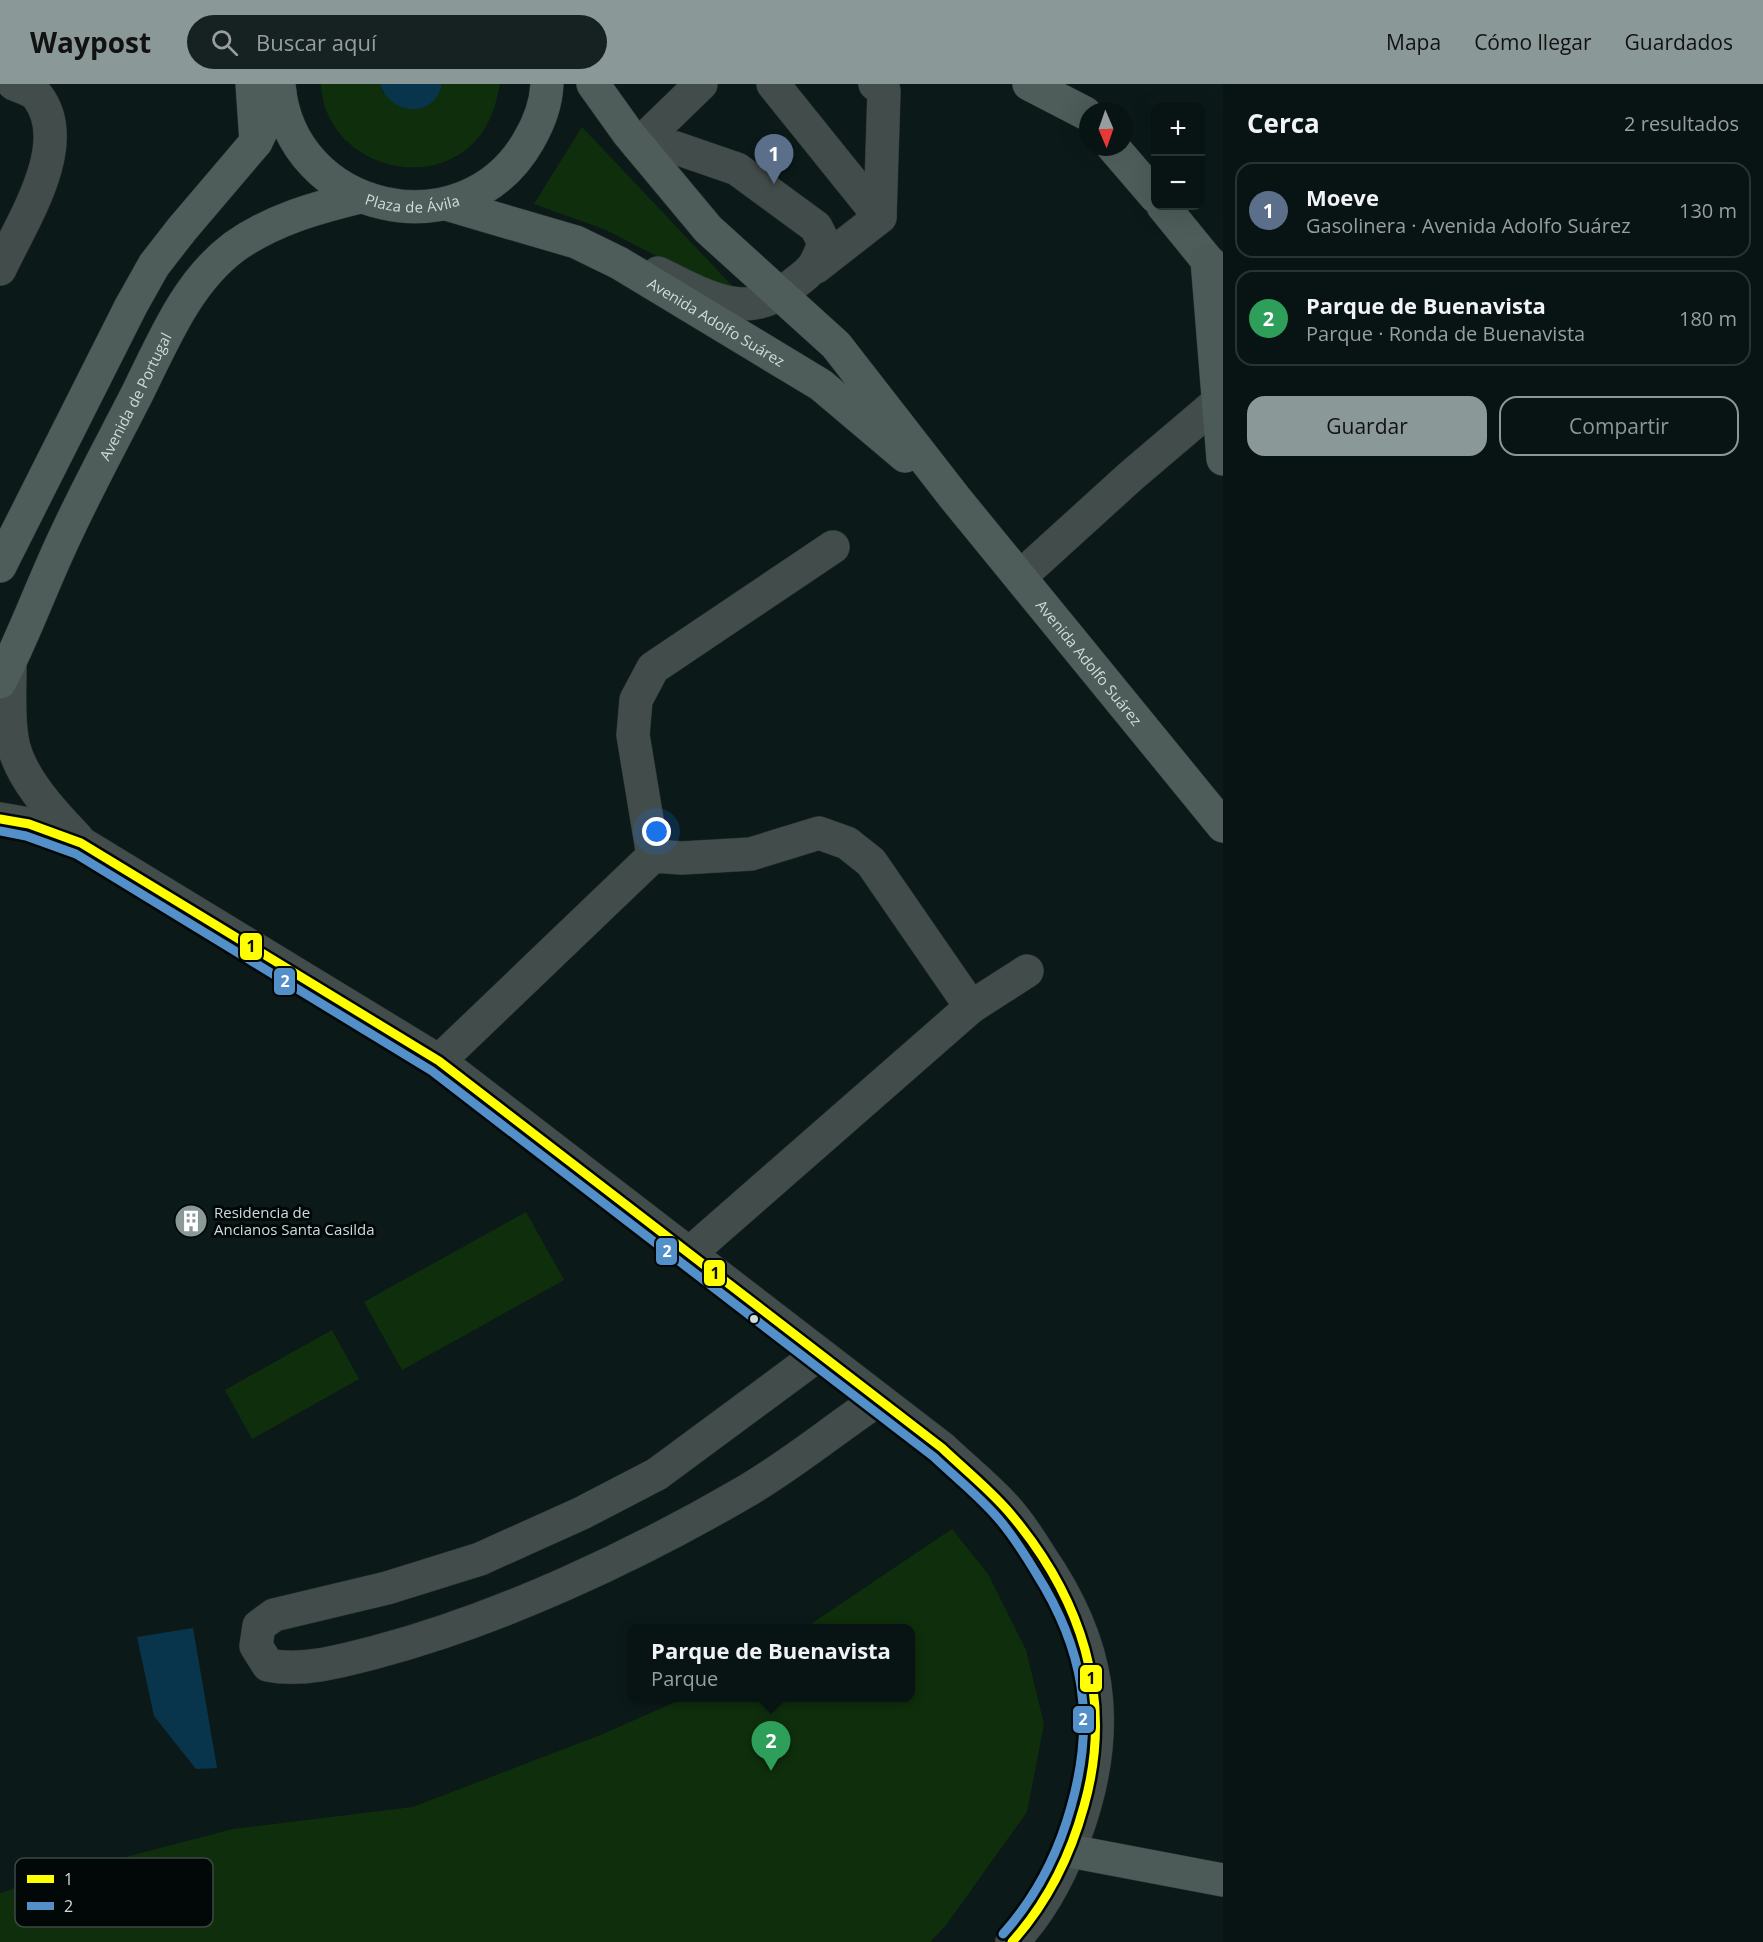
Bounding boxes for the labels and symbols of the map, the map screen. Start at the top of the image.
north arrow [1079,102,1133,156]
pin: 1 [754,135,794,184]
street label: Plaza de Ávila [363,188,462,217]
street label: Avenida Adolfo Suárez [644,273,789,371]
street label: Avenida de Portugal [94,329,176,464]
street label: Avenida Adolfo Suárez [1032,595,1147,729]
your location [642,817,671,846]
line badge: 1 [239,932,263,961]
text: 1 [246,935,256,957]
line badge: 2 [273,967,296,996]
text: 2 [280,970,290,992]
place label: Residencia de Ancianos Santa Casilda [214,1202,375,1239]
building icon: Residencia de Ancianos Santa Casilda [173,1203,209,1239]
line badge: 2 [655,1237,678,1266]
text: 2 [662,1240,672,1262]
line badge: 1 [703,1259,726,1287]
text: 1 [710,1262,720,1284]
unlabelled marker [748,1313,760,1325]
line badge: 1 [1079,1664,1103,1693]
text: 1 [1086,1667,1096,1689]
line badge: 2 [1072,1705,1095,1734]
text: 2 [1078,1708,1088,1730]
pin: 2 [752,1722,790,1771]
legend [15,1858,213,1927]
text: 1 [64,1868,73,1890]
text: 2 [64,1895,73,1917]

